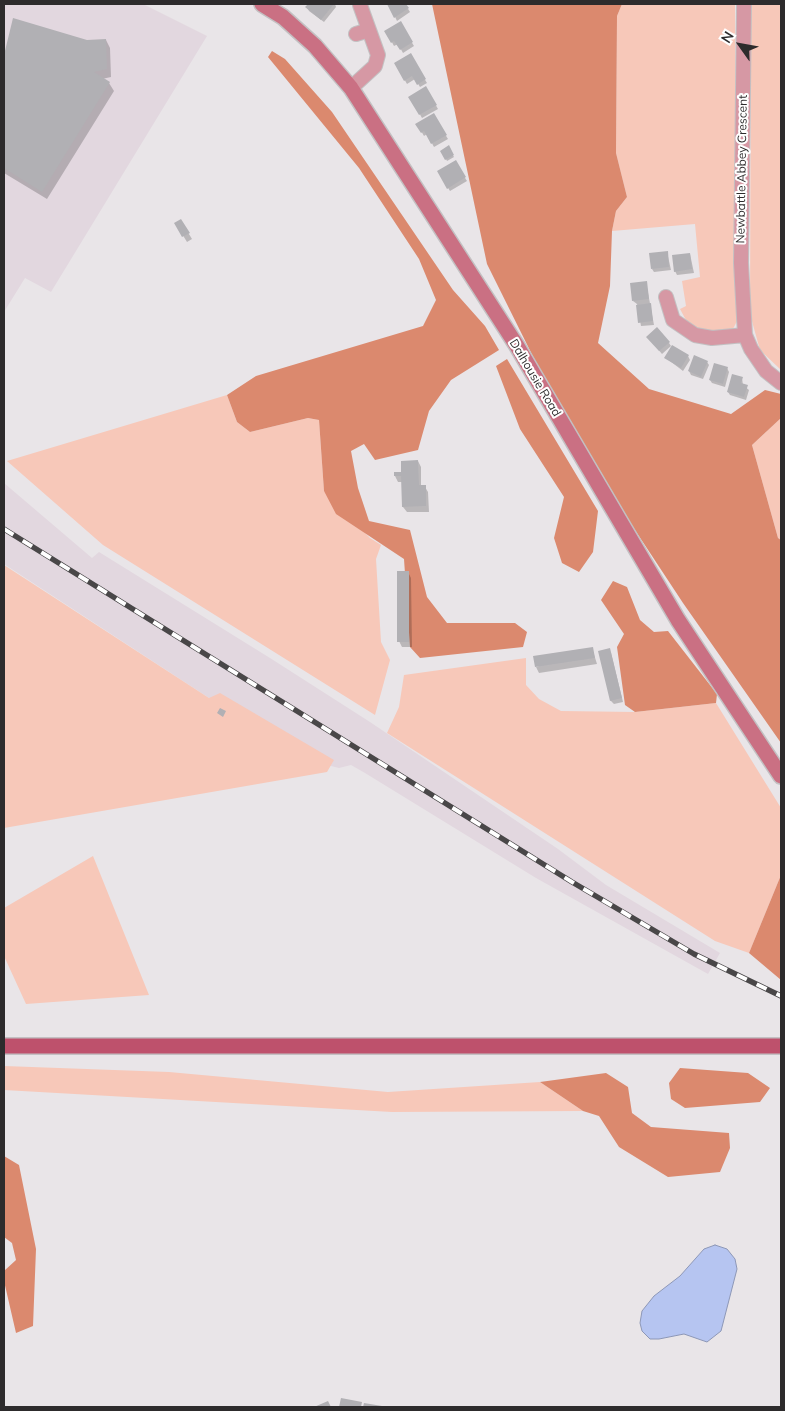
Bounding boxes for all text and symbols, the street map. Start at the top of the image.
north arrow [715,20,765,70]
text: N [717,28,738,46]
street label: Newbattle Abbey Crescent [734,95,750,243]
street label: Dalhousie Road [506,337,564,419]

